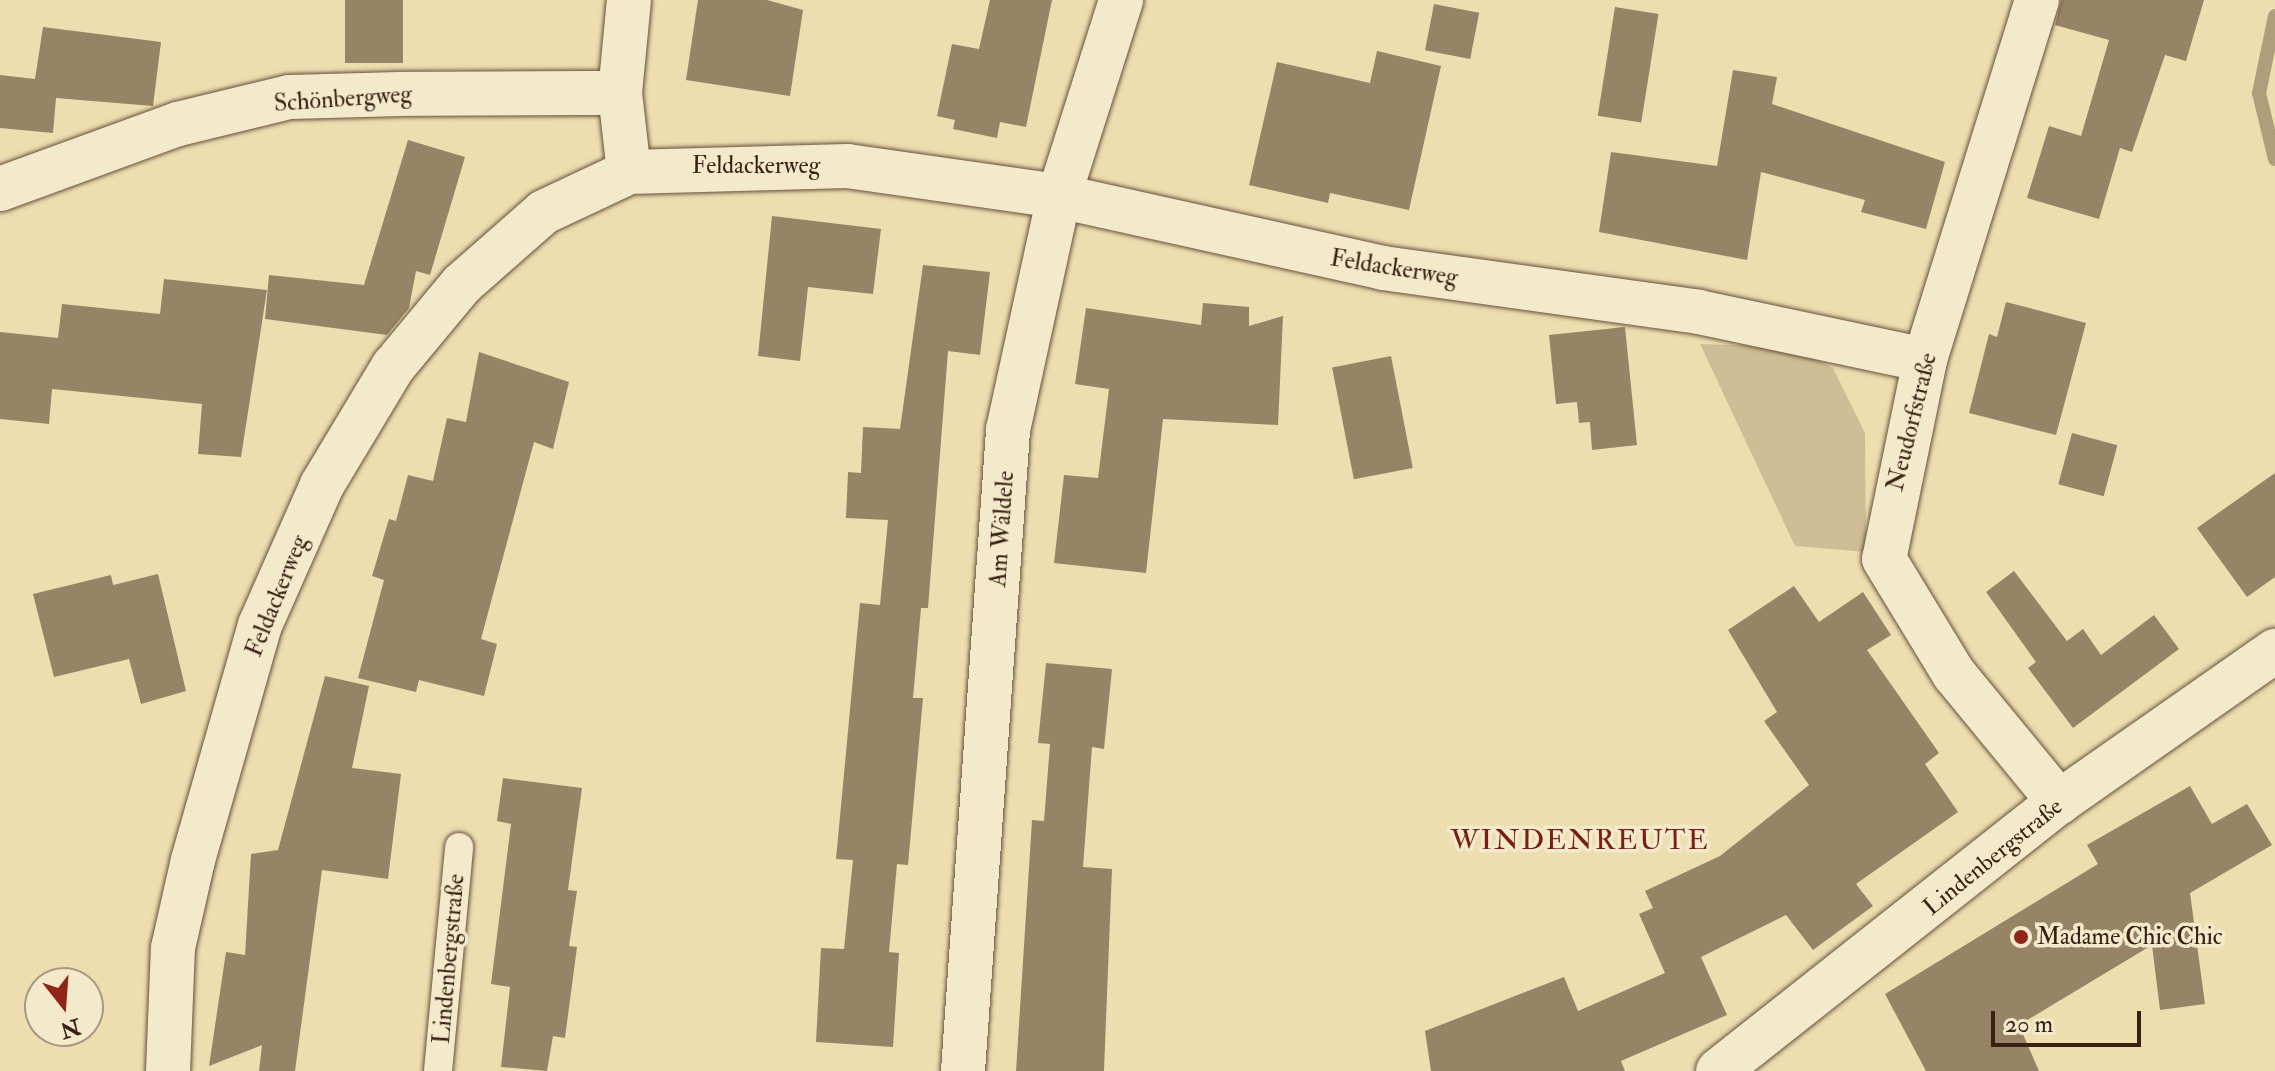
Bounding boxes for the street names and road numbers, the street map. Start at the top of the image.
street label: Schönbergweg [273,80,413,118]
street label: Feldackerweg [692,152,820,180]
street label: Feldackerweg [1328,244,1460,292]
street label: Neudorfstraße [1881,350,1943,494]
street label: Am Wäldele [984,470,1020,588]
street label: Feldackerweg [240,531,314,661]
street label: Lindenbergstraße [1918,792,2068,922]
street label: Lindenbergstraße [427,873,471,1045]

